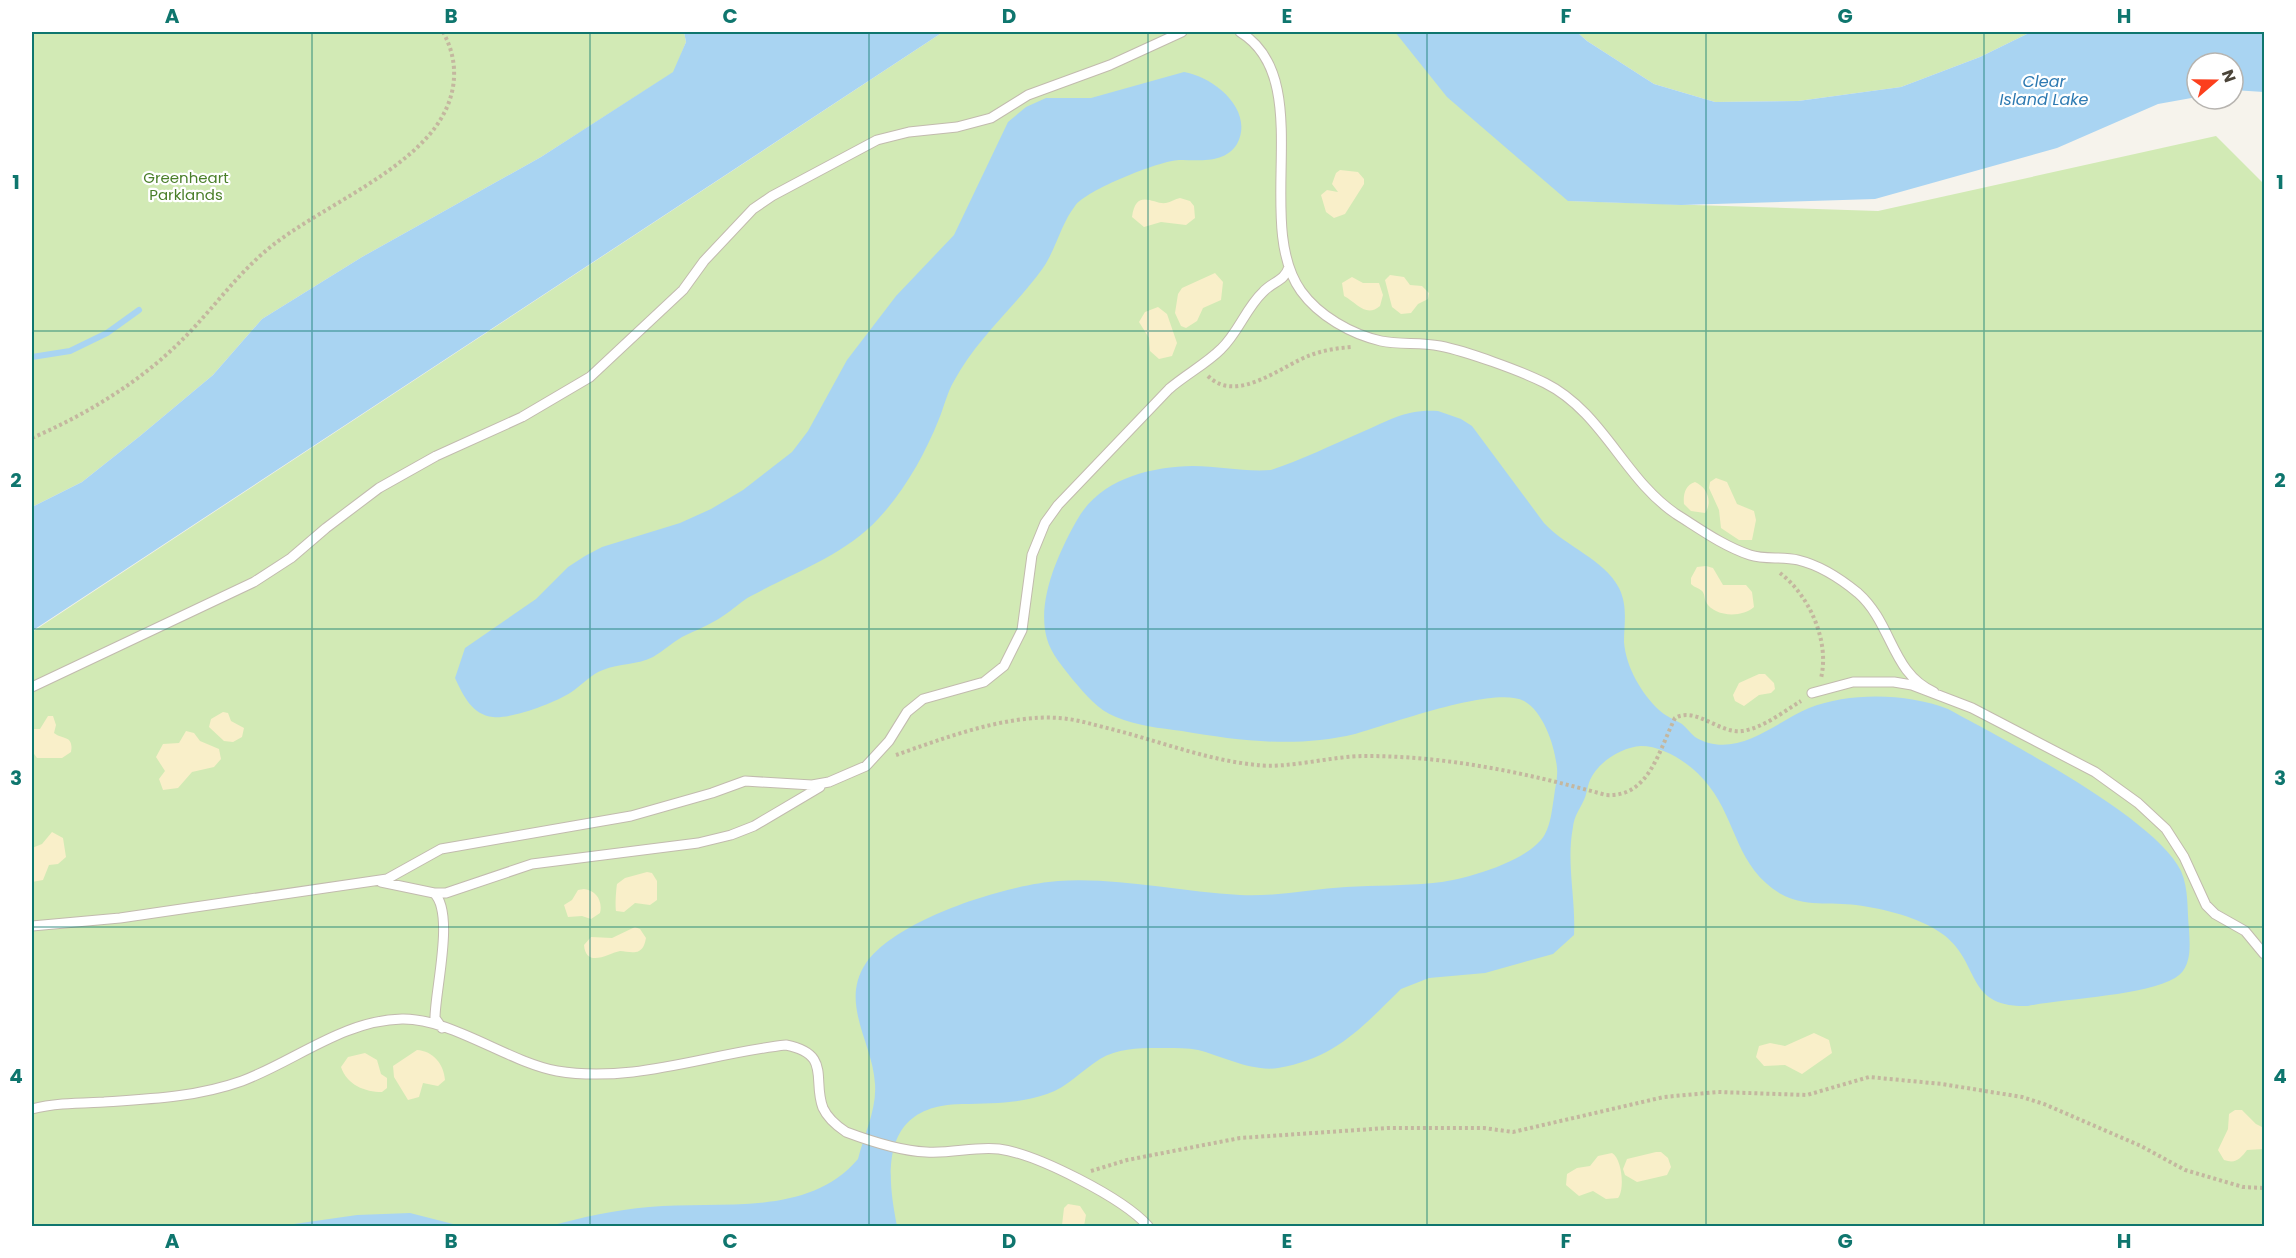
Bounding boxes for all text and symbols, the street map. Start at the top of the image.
text: A [165,2,180,30]
text: B [444,2,458,30]
text: C [722,2,738,30]
text: D [1002,2,1016,30]
text: E [1282,2,1292,30]
text: F [1561,2,1572,30]
text: G [1837,2,1853,30]
text: H [2117,2,2131,30]
north arrow [2185,51,2245,111]
text: N [2216,66,2241,86]
water label: Clear Island Lake [2000,70,2088,111]
park label: Greenheart Parklands [143,167,229,205]
text: 1 [12,168,20,196]
text: 1 [2276,168,2284,196]
text: 2 [10,466,22,494]
text: 2 [2274,466,2286,494]
text: 3 [10,764,22,792]
text: 3 [2274,764,2286,792]
text: 4 [9,1062,23,1090]
text: 4 [2273,1062,2287,1090]
text: A [165,1227,180,1255]
text: B [444,1227,458,1255]
text: C [722,1227,738,1255]
text: D [1002,1227,1016,1255]
text: E [1282,1227,1292,1255]
text: F [1561,1227,1572,1255]
text: G [1837,1227,1853,1255]
text: H [2117,1227,2131,1255]

